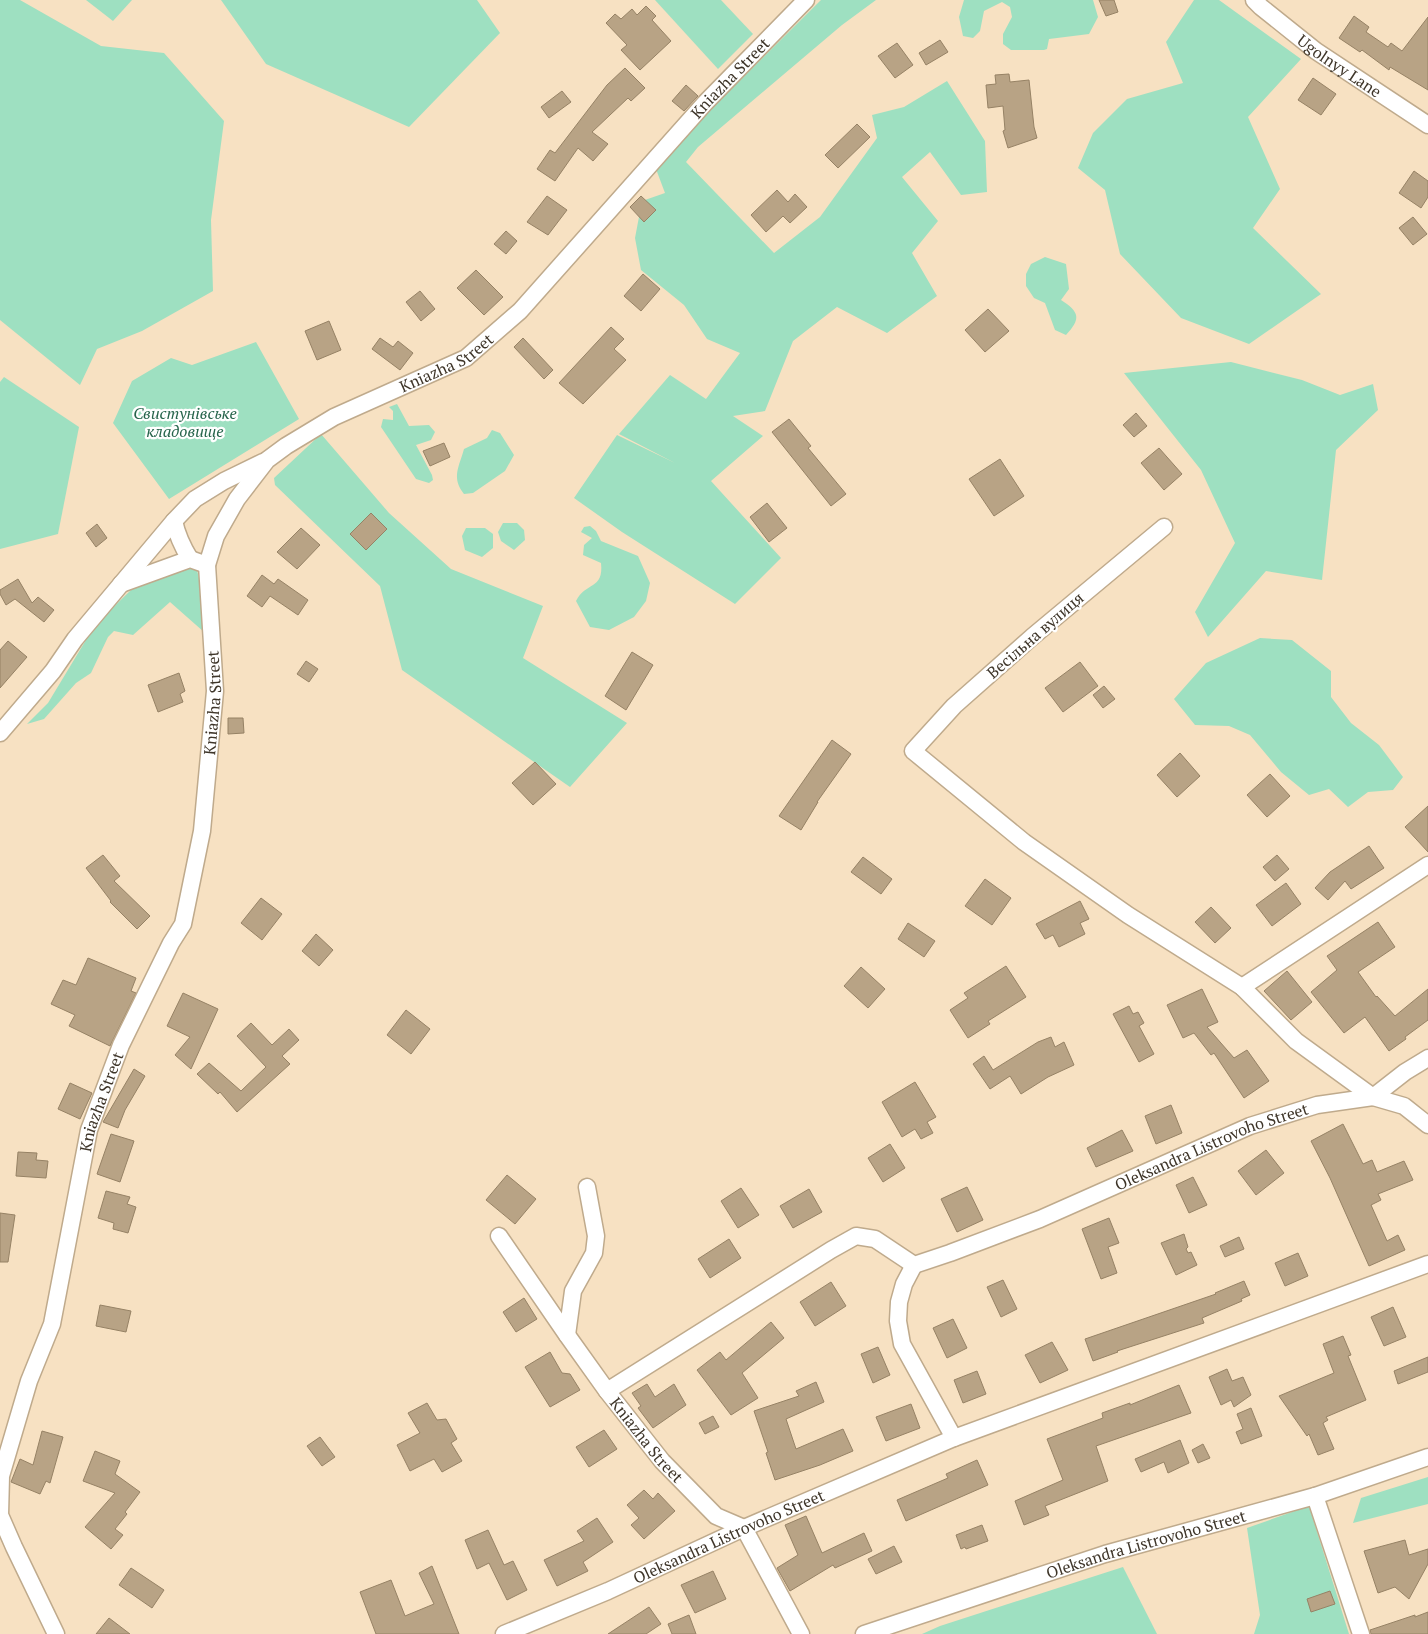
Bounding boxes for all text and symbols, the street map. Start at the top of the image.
street label: Ugolnyy Lane [1293,29,1386,102]
street label: Kniazha Street [686,33,774,123]
street label: Kniazha Street [396,328,498,397]
park label: Свистунівське кладовище [133,402,237,442]
street label: Весільна вулиця [982,587,1088,683]
street label: Kniazha Street [198,650,226,756]
street label: Kniazha Street [74,1049,128,1154]
street label: Oleksandra Listrovoho Street [1111,1097,1311,1196]
street label: Kniazha Street [605,1393,688,1488]
street label: Oleksandra Listrovoho Street [629,1484,828,1589]
street label: Oleksandra Listrovoho Street [1043,1505,1248,1584]

